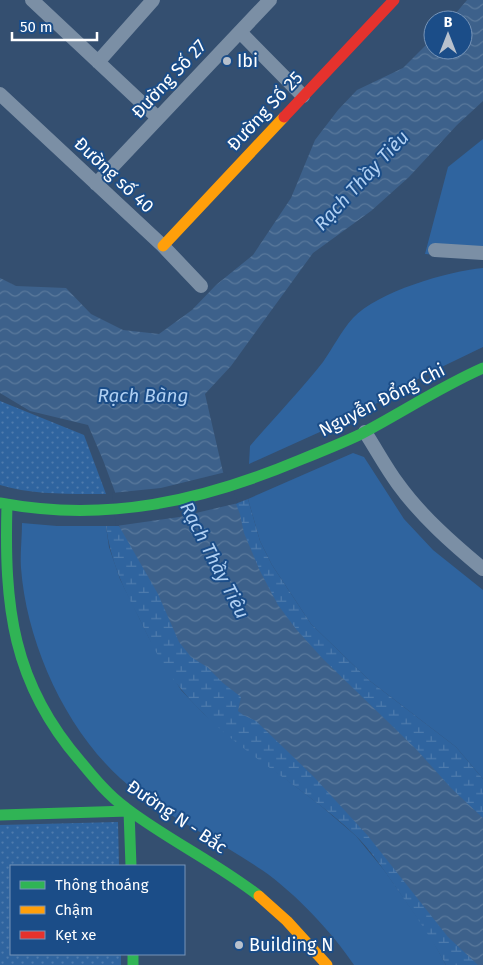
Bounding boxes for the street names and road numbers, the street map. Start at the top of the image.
street label: Đường Số 27 [127,35,211,123]
street label: Đường Số 25 [223,67,307,155]
street label: Đường số 40 [70,133,158,217]
street label: Nguyễn Đổng Chi [315,358,449,441]
street label: Đường N - Bắc [123,775,232,859]

